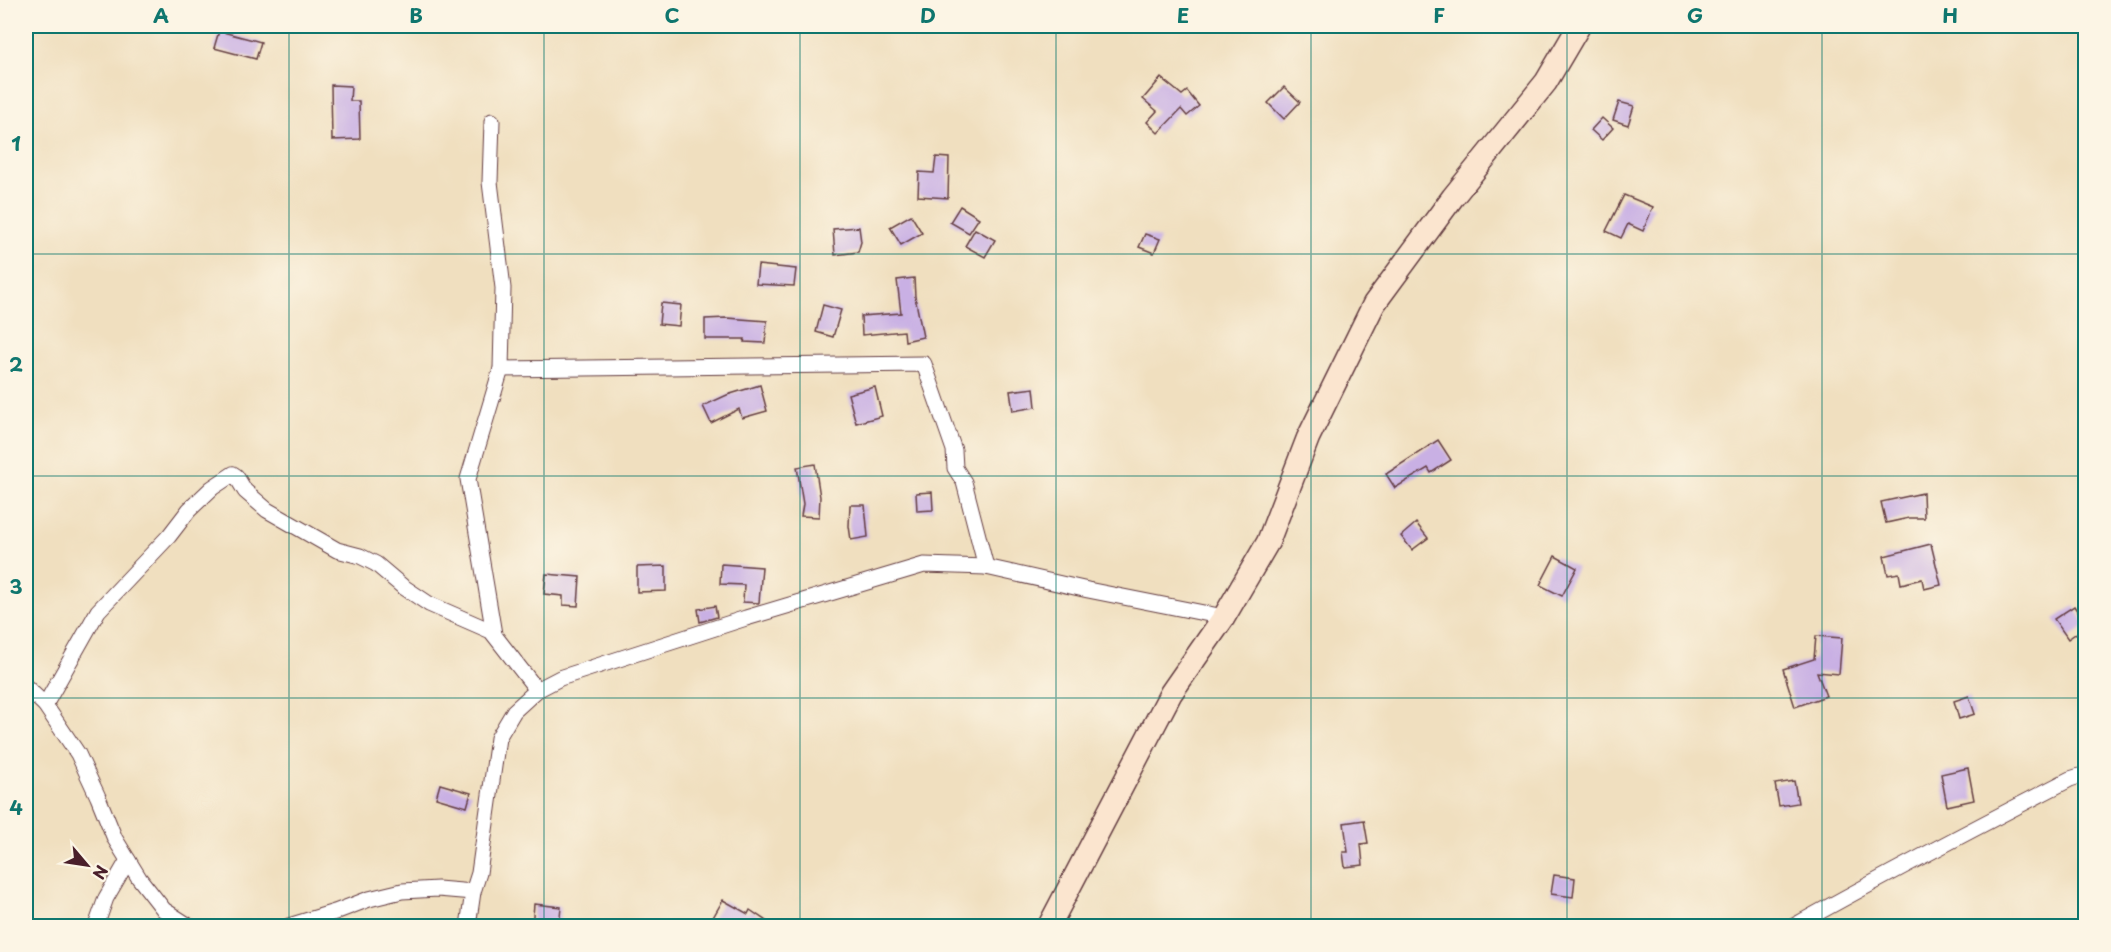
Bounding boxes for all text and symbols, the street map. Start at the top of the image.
text: A [153,0,169,30]
text: B [409,0,423,30]
text: C [664,0,680,30]
text: D [920,0,936,30]
text: E [1177,0,1189,30]
text: F [1433,0,1445,30]
text: G [1687,0,1703,30]
text: H [1942,0,1958,30]
text: 1 [11,128,21,158]
text: 2 [9,349,23,379]
text: 3 [9,571,23,601]
text: 4 [9,792,23,822]
north arrow [57,835,117,895]
text: N [87,861,115,884]

